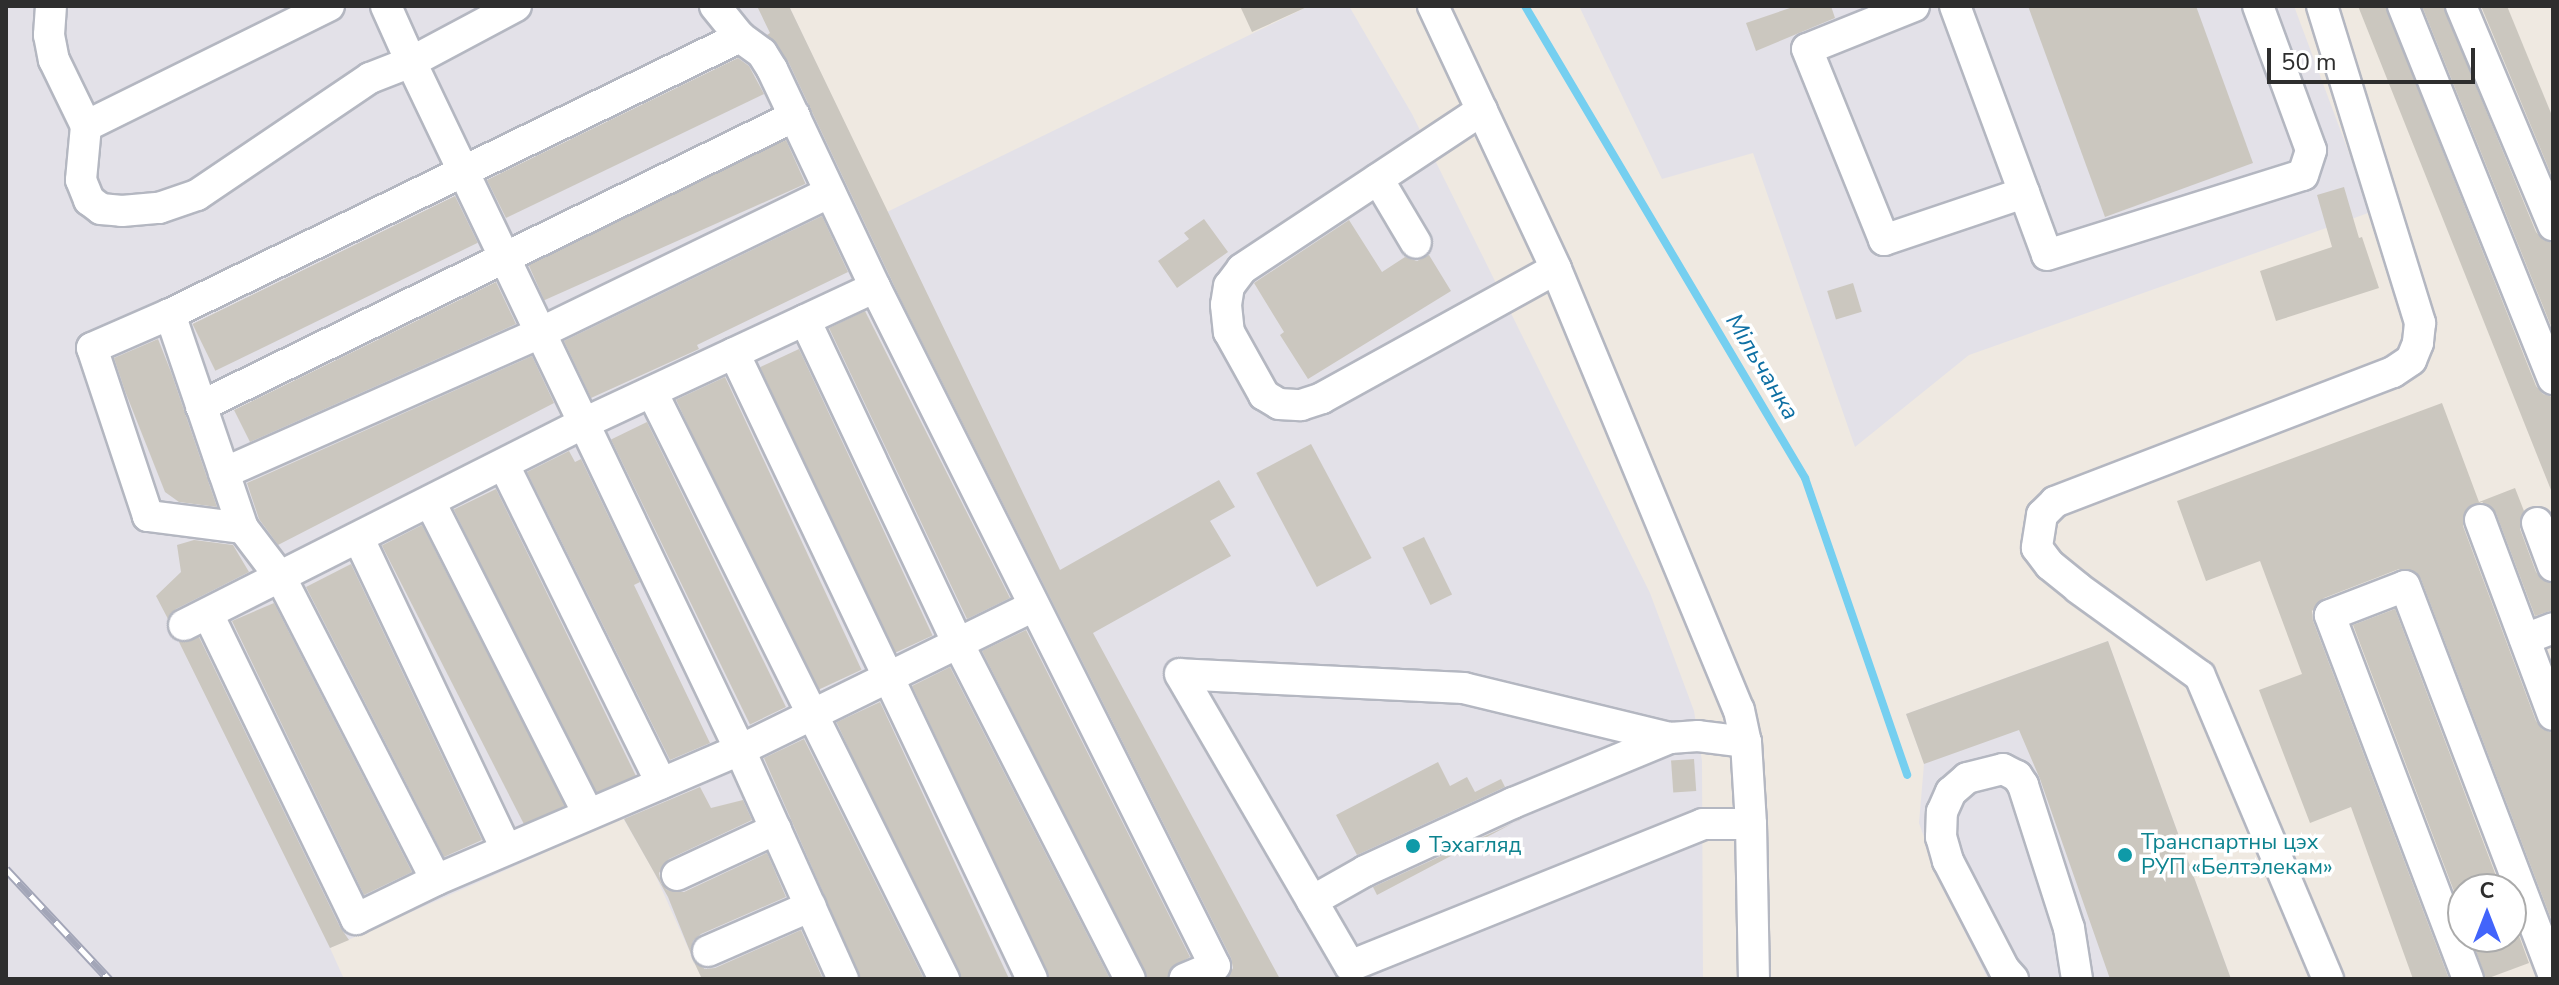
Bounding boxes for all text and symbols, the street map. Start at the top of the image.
scale bar [2271,32,2479,82]
text: 50 m [2281,46,2337,78]
water label: Мільчанка [1719,309,1805,425]
place label: Транспартны цэх РУП «Белтэлекам» [2141,829,2333,880]
place label: Тэхагляд [1429,833,1522,859]
marker: Тэхагляд [1404,837,1422,855]
marker: Транспартны цэх РУП «Белтэлекам» [2116,846,2134,864]
north arrow [2447,873,2527,953]
text: С [2480,876,2494,906]

